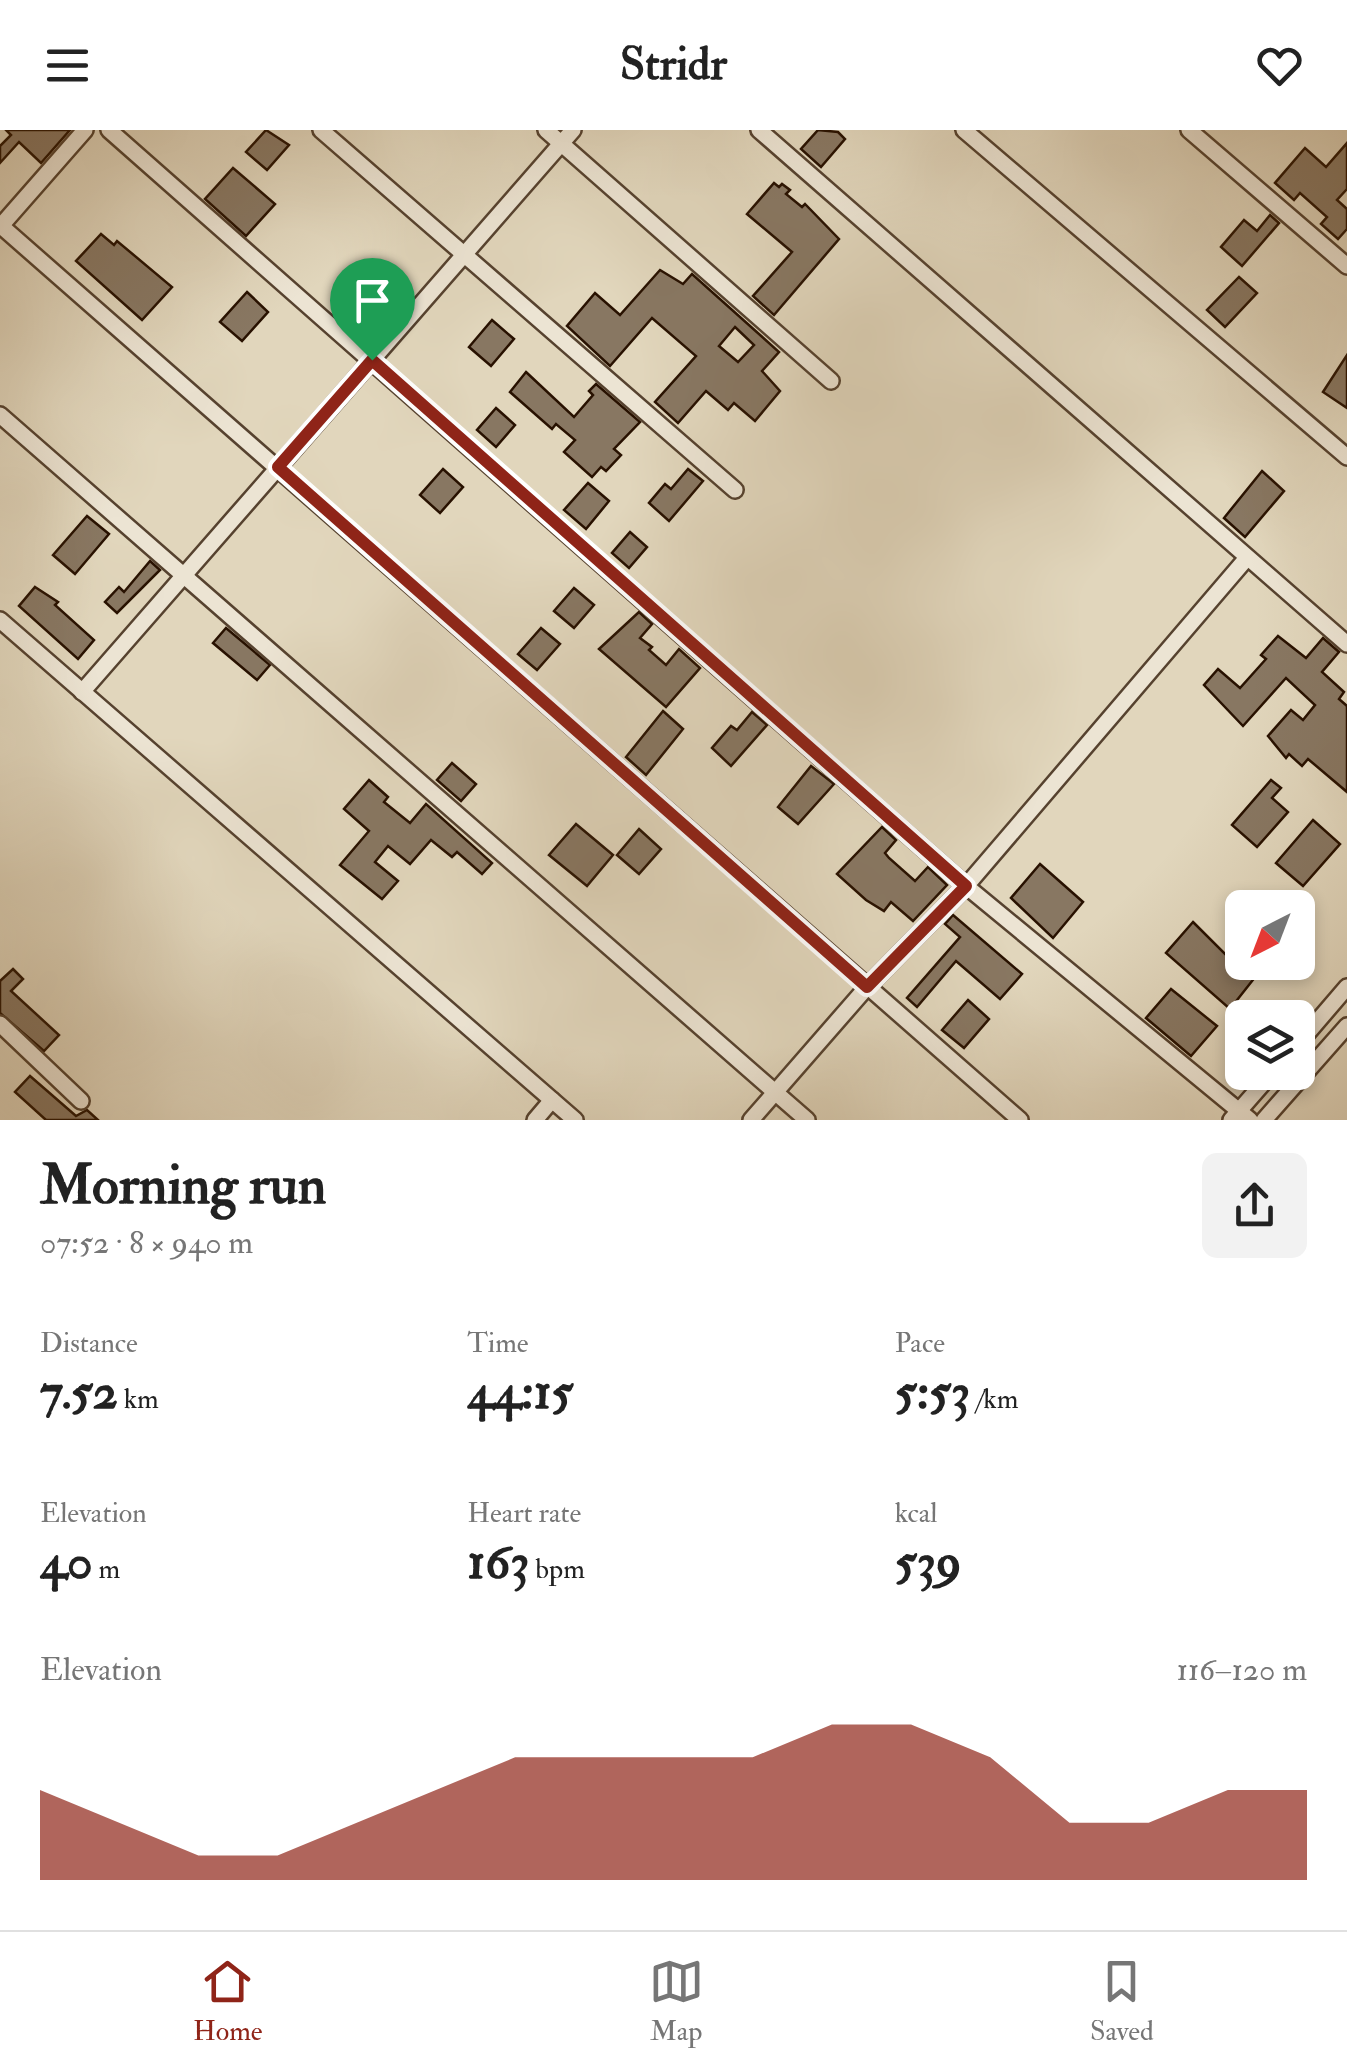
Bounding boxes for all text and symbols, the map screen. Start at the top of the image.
text: Stridr [620,37,727,93]
icon: menu [40,38,95,93]
icon: heart [1252,38,1307,93]
pin [330,258,415,361]
icon: arrive [345,273,400,328]
north arrow [1225,890,1315,980]
map controls [1225,890,1315,1090]
button: layers [1225,1000,1315,1090]
text: Morning run [40,1151,326,1220]
button: share [1202,1153,1307,1258]
text: 07:52 · 8 × 940 m [40,1223,253,1263]
text: Distance [40,1326,138,1361]
text: Time [467,1326,529,1361]
text: Pace [895,1326,945,1361]
text: 7.52 [40,1361,118,1424]
text: 44:15 [467,1361,573,1424]
text: 5:53 [895,1361,970,1424]
text: km [118,1382,159,1417]
text: /km [970,1382,1018,1417]
text: Elevation [40,1496,147,1531]
text: Heart rate [467,1496,581,1531]
text: kcal [895,1496,938,1531]
text: 40 [40,1531,93,1594]
text: 163 [467,1531,529,1594]
text: 539 [895,1531,961,1594]
text: m [93,1552,120,1587]
text: bpm [529,1552,585,1587]
text: Elevation [40,1650,162,1690]
text: 116–120 m [1176,1650,1307,1690]
tab: Home [193,1954,262,2049]
tab: Map [649,1954,704,2049]
tab: Saved [1090,1954,1154,2049]

